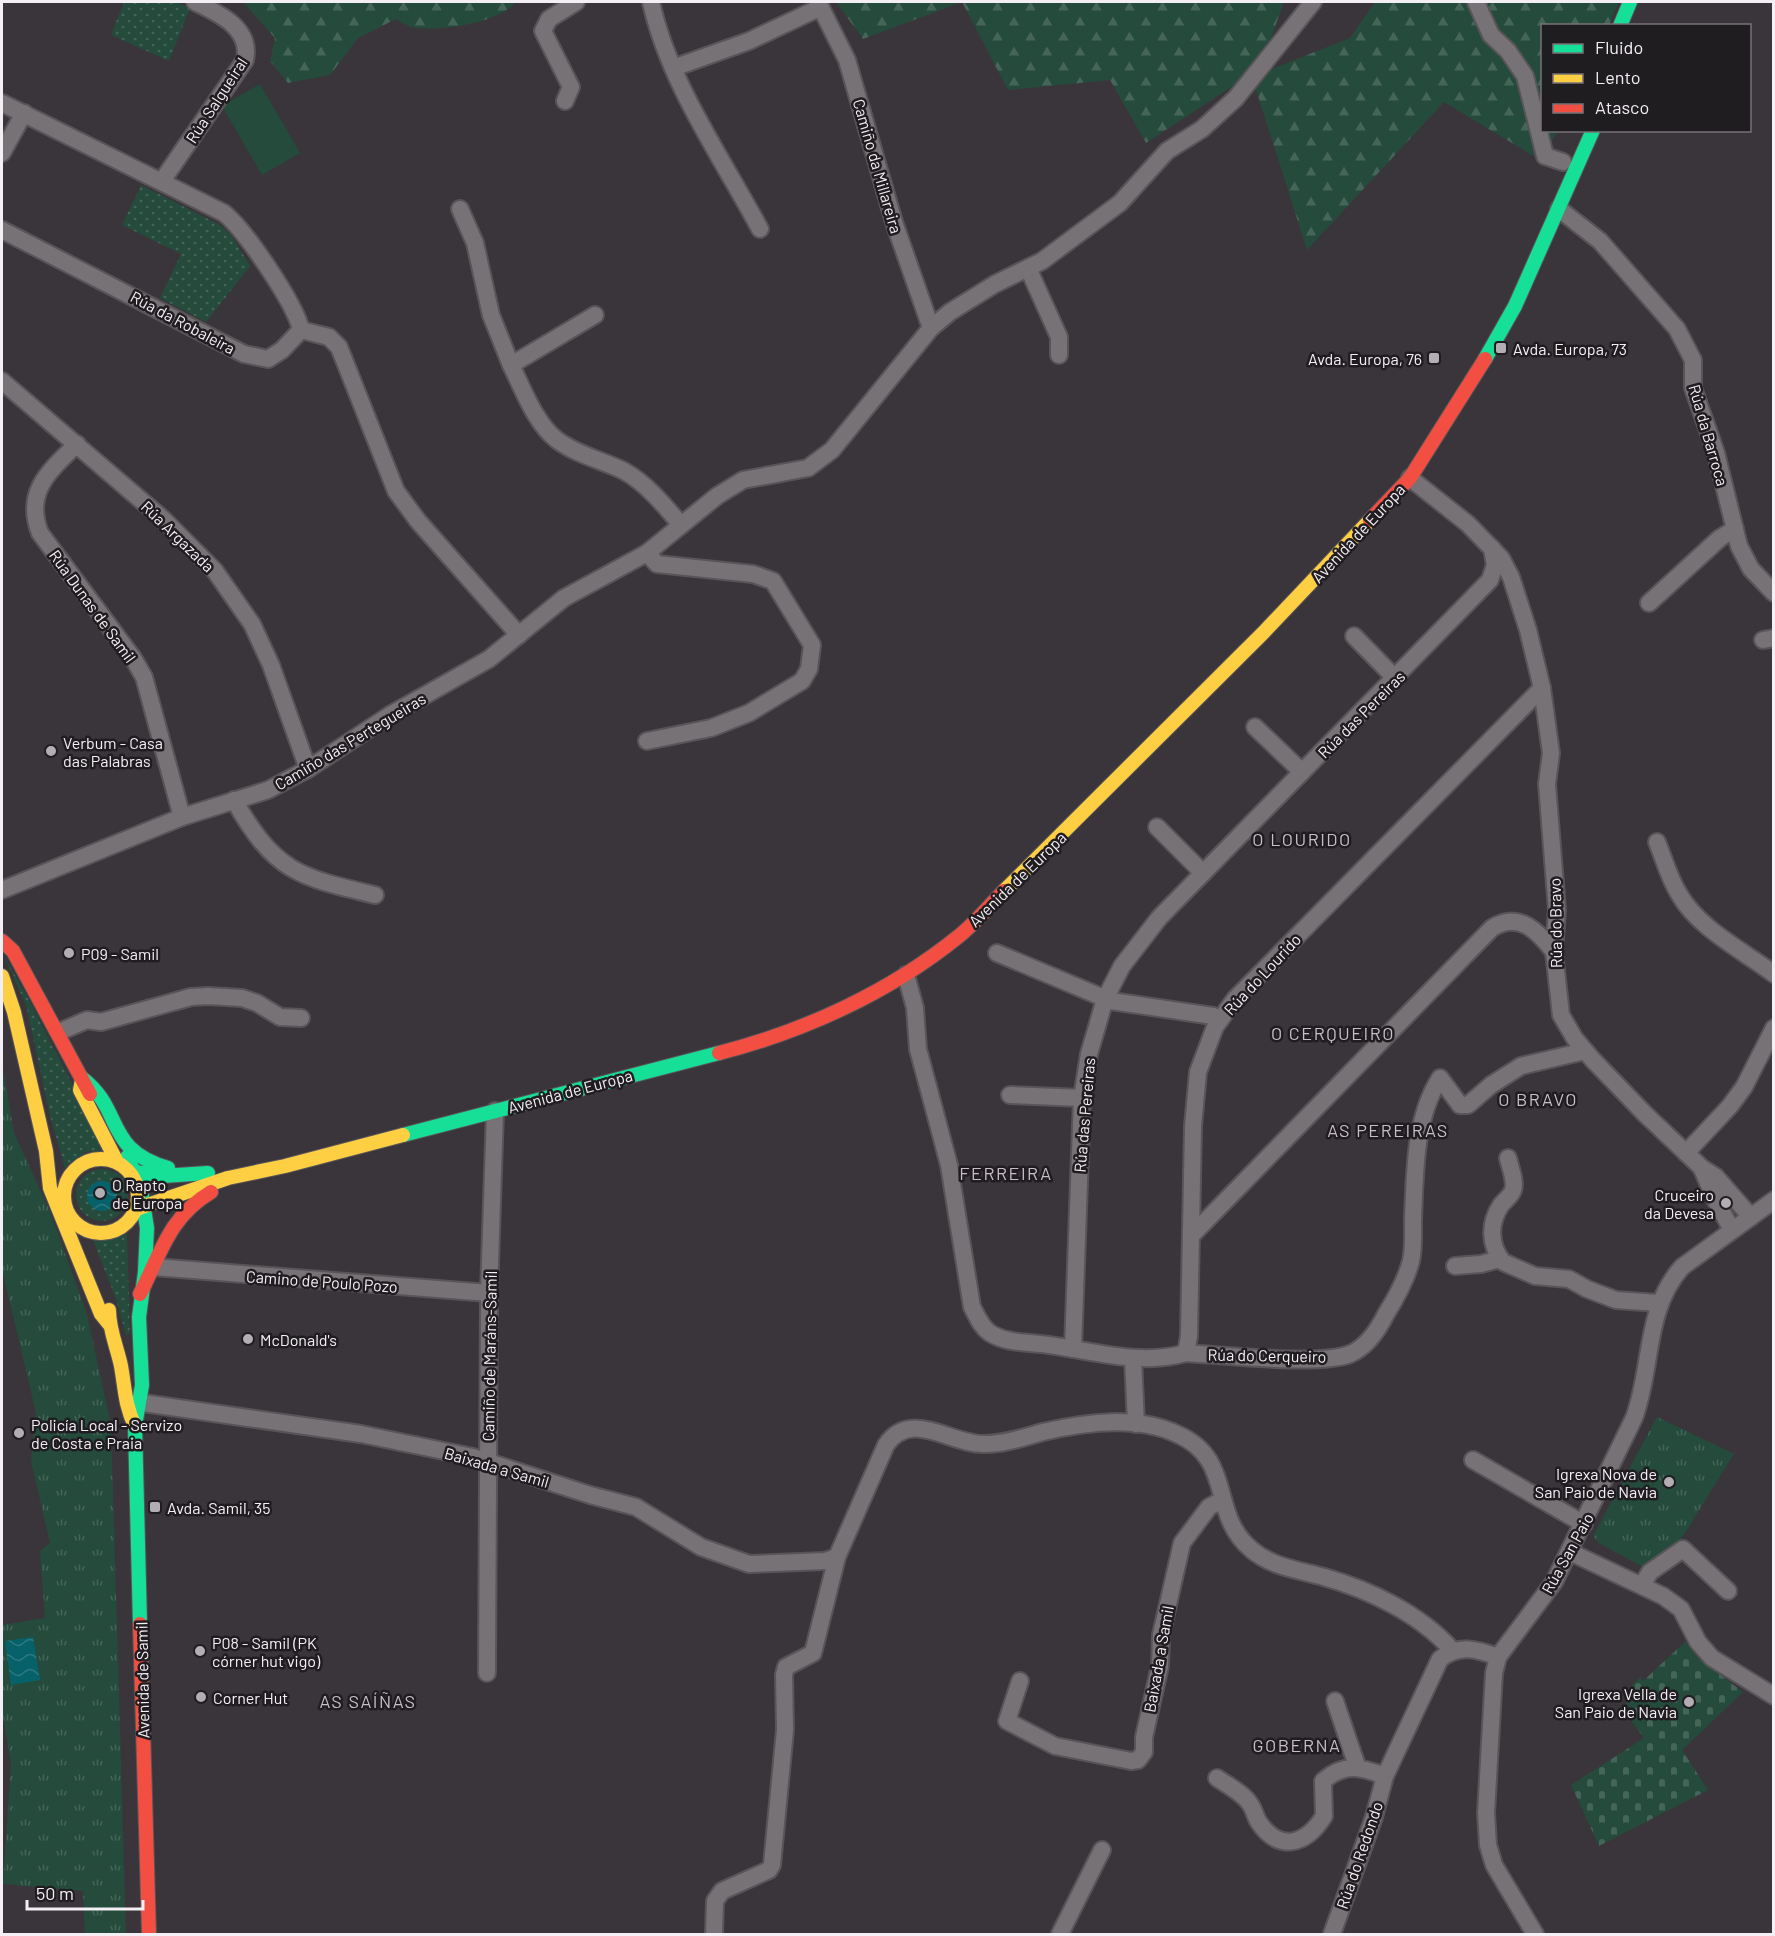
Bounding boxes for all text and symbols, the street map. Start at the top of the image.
legend [1541,24,1751,132]
text: Fluido [1595,36,1643,58]
street label: Rúa Salgueiral [181,54,251,146]
text: Lento [1595,66,1641,88]
text: Atasco [1595,96,1649,118]
street label: Camiño da Millareira [850,97,906,235]
street label: Rúa da Robaleira [128,286,238,358]
place label: Avda. Europa, 73 [1513,339,1627,358]
marker: Avda. Europa, 73 [1494,341,1508,355]
place label: Avda. Europa, 76 [1308,349,1422,368]
marker: Avda. Europa, 76 [1427,351,1441,365]
street label: Rúa da Barroca [1685,382,1733,488]
street label: Avenida de Europa [1307,480,1409,586]
street label: Rúa Argazada [138,496,218,576]
street label: Rúa Dunas de Samil [46,546,140,666]
street label: Rúa das Pereiras [1314,667,1408,761]
street label: Camiño das Pertegueiras [271,688,429,794]
place label: Verbum - Casa das Palabras [63,733,163,770]
marker: Verbum - Casa das Palabras [44,744,58,758]
street label: Avenida de Europa [964,828,1070,930]
district label: O LOURIDO [1252,828,1352,850]
street label: Rúa do Bravo [1545,878,1565,968]
street label: Rúa do Lourido [1220,929,1304,1019]
place label: P09 - Samil [81,944,159,963]
marker: P09 - Samil [62,946,76,960]
district label: O CERQUEIRO [1271,1022,1395,1044]
street label: Rúa das Pereiras [1070,1057,1098,1173]
street label: Avenida de Europa [506,1065,634,1117]
district label: O BRAVO [1498,1088,1578,1110]
district label: AS PEREIRAS [1327,1119,1449,1141]
district label: FERREIRA [959,1162,1053,1184]
place label: O Rapto de Europa [112,1175,182,1212]
place label: Cruceiro da Devesa [1644,1185,1714,1222]
marker: O Rapto de Europa [93,1186,107,1200]
marker: Cruceiro da Devesa [1719,1196,1733,1210]
street label: Camino de Poulo Pozo [246,1266,398,1296]
street label: Camiño de Maráns-Samil [478,1270,500,1442]
place label: McDonald's [260,1330,337,1349]
marker: McDonald's [241,1332,255,1346]
street label: Rúa do Cerqueiro [1207,1344,1327,1366]
place label: Policía Local - Servizo de Costa e Praia [31,1415,182,1452]
marker: Policía Local - Servizo de Costa e Praia [12,1426,26,1440]
street label: Baixada a Samil [442,1443,552,1491]
place label: Igrexa Nova de San Paio de Navia [1535,1464,1657,1501]
marker: Igrexa Nova de San Paio de Navia [1662,1475,1676,1489]
place label: Avda. Samil, 35 [167,1498,271,1517]
marker: Avda. Samil, 35 [148,1500,162,1514]
street label: Rúa San Paio [1537,1509,1597,1597]
street label: Baixada a Samil [1139,1604,1177,1714]
street label: Avenida de Samil [131,1621,153,1739]
place label: P08 - Samil (PK córner hut vigo) [212,1633,321,1670]
marker: P08 - Samil (PK córner hut vigo) [193,1644,207,1658]
place label: Igrexa Vella de San Paio de Navia [1555,1684,1677,1721]
place label: Corner Hut [213,1688,288,1707]
marker: Corner Hut [194,1690,208,1704]
district label: AS SAÍÑAS [320,1690,416,1712]
marker: Igrexa Vella de San Paio de Navia [1682,1695,1696,1709]
district label: GOBERNA [1252,1734,1342,1756]
street label: Rúa do Redondo [1332,1799,1386,1911]
scale bar [27,1873,142,1911]
text: 50 m [36,1882,74,1904]

